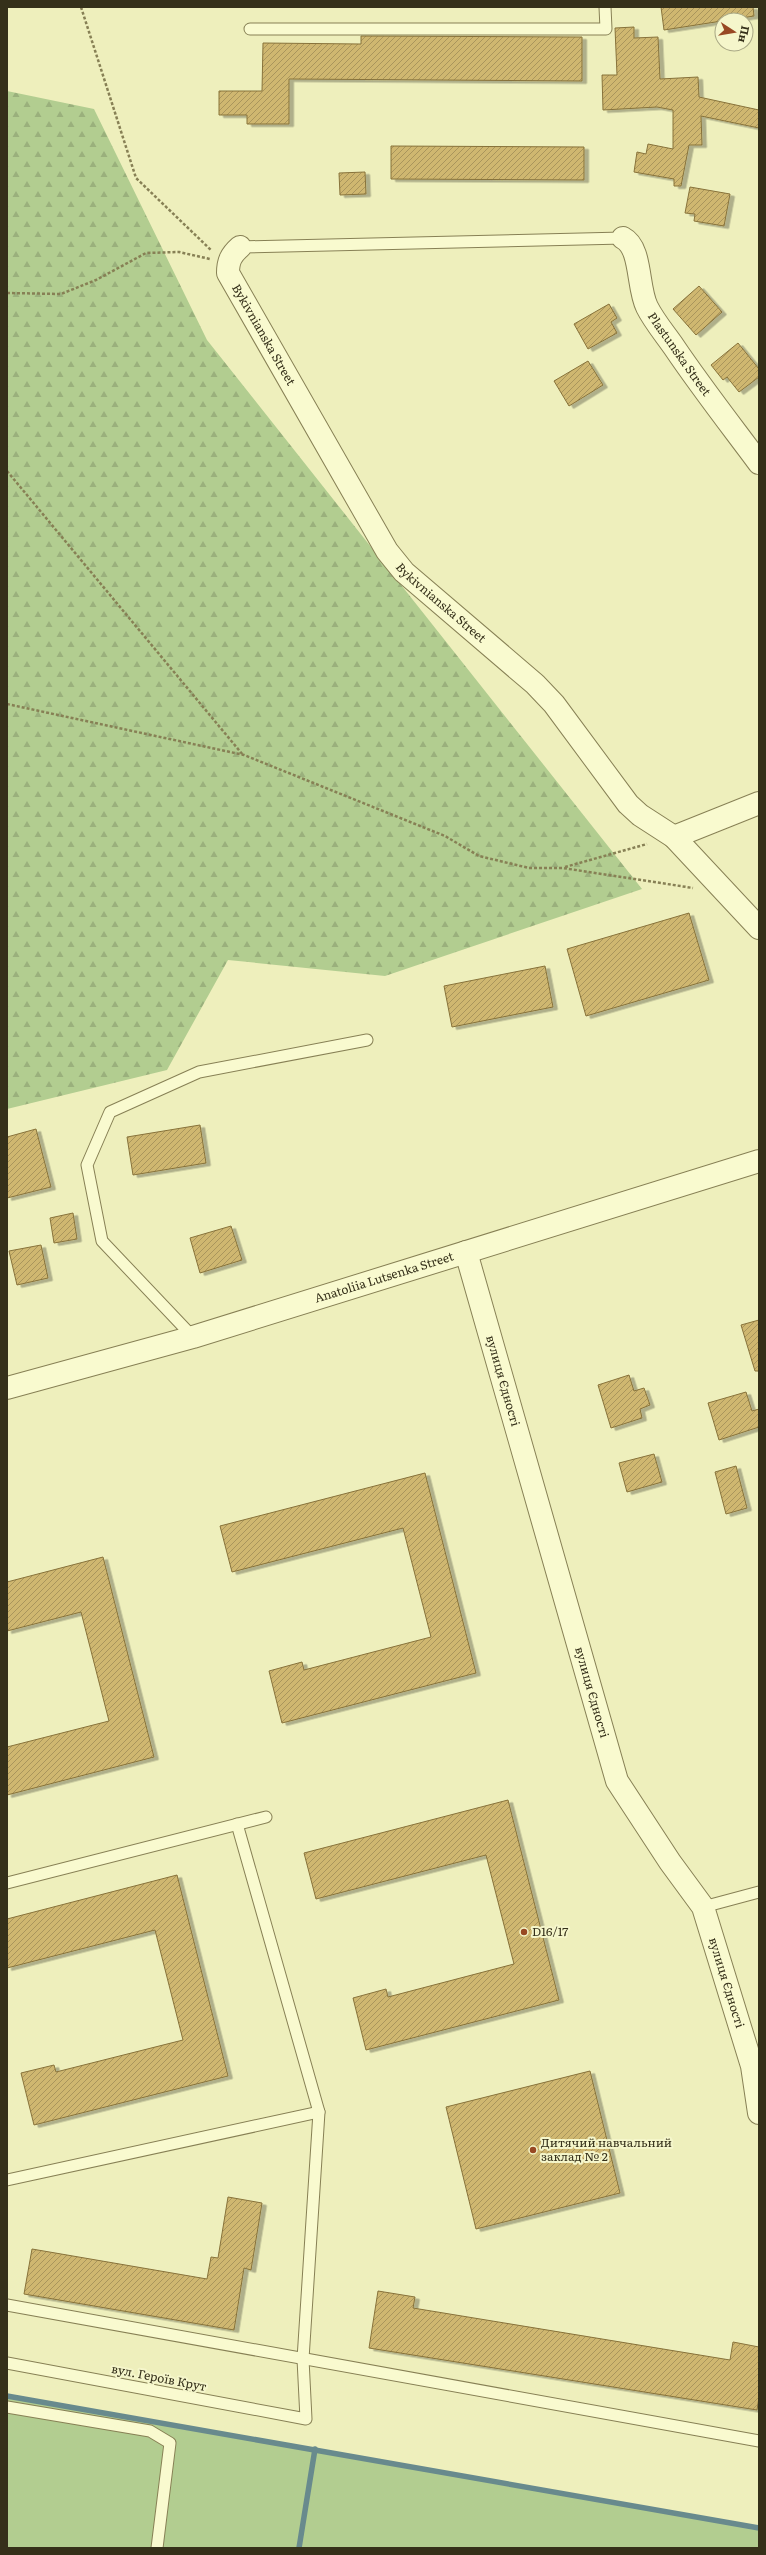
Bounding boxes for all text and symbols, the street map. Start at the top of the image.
north arrow [714,12,754,52]
text: Пн [735,24,754,45]
street label: Bykivnianska Street [228,280,301,389]
street label: Plastunska Street [644,308,716,400]
street label: Bykivnianska Street [392,559,491,647]
street label: Anatoliia Lutsenka Street [312,1247,456,1307]
street label: вулиця Єдності [482,1333,525,1428]
street label: вулиця Єдності [571,1644,614,1740]
place label: D16/17 [532,1922,568,1940]
marker: D16/17 [519,1927,529,1937]
street label: вулиця Єдності [705,1935,750,2030]
place label: Дитячий навчальний заклад № 2 [541,2133,672,2165]
marker: Дитячий навчальний заклад № 2 [528,2145,538,2155]
street label: вул. Героїв Крут [110,2359,208,2395]

